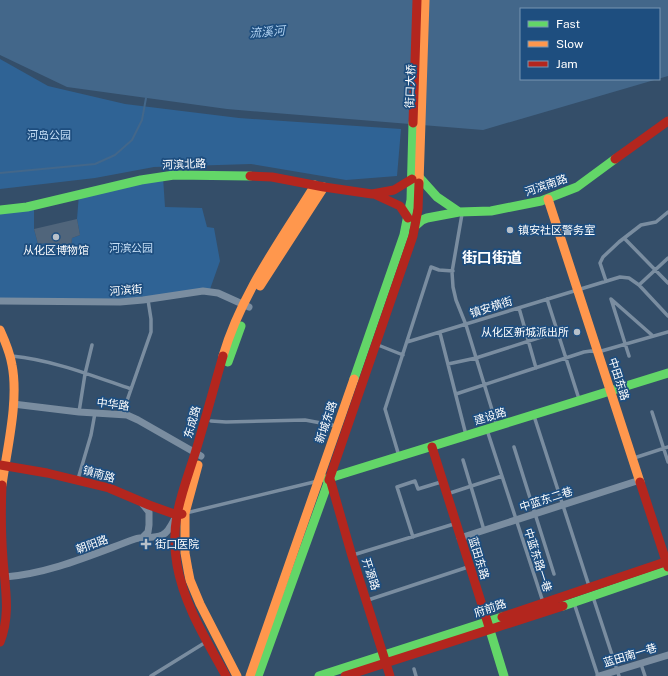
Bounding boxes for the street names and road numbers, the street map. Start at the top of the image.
street label: 街口大桥 [403,64,417,108]
street label: 河滨北路 [162,157,206,171]
street label: 河滨南路 [523,172,569,198]
street label: 河滨街 [109,283,143,297]
street label: 镇安横街 [468,294,514,320]
street label: 中田东路 [606,356,632,402]
street label: 中华路 [96,396,130,412]
street label: 新城东路 [313,399,339,445]
street label: 东成路 [182,404,202,440]
street label: 建设路 [472,405,508,427]
street label: 镇南路 [81,464,117,484]
street label: 中蓝东二巷 [518,485,574,513]
street label: 中蓝东路一巷 [522,527,554,593]
street label: 朝阳路 [74,533,110,555]
street label: 蓝田东路 [467,535,491,581]
street label: 开源路 [360,556,382,592]
street label: 府前路 [472,597,508,619]
street label: 蓝田南一巷 [602,641,658,669]

